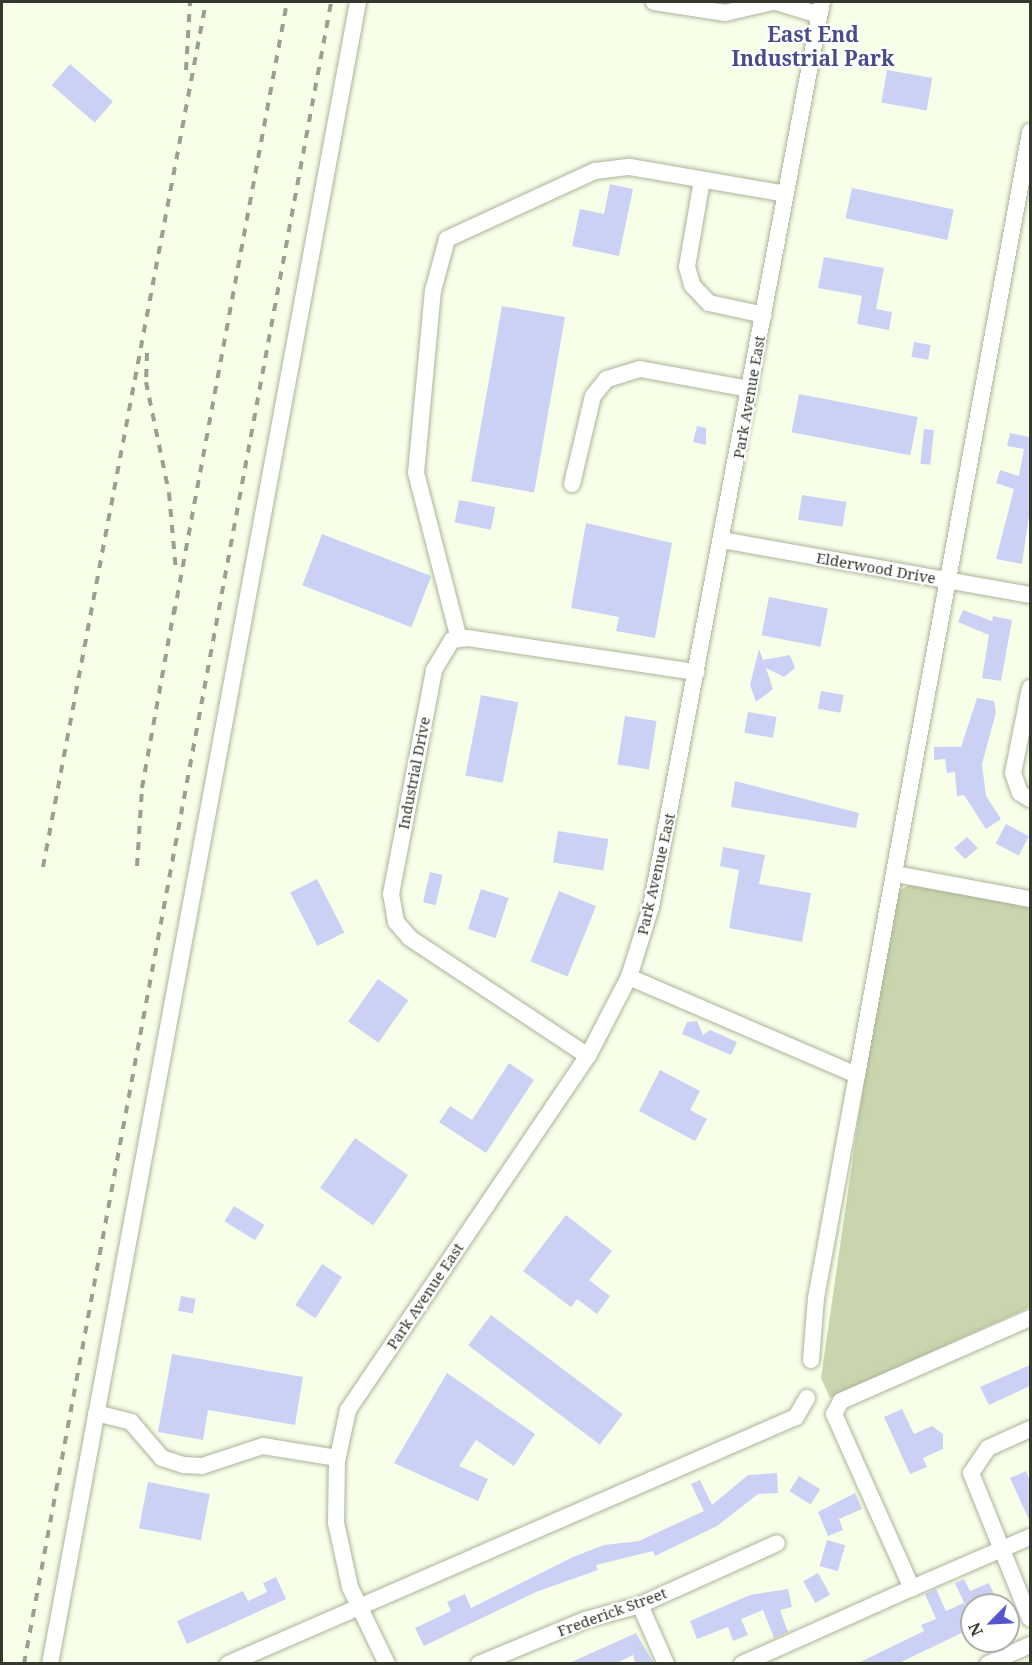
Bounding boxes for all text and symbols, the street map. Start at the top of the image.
district label: East End Industrial Park [732,21,894,71]
street label: Park Avenue East [729,334,769,460]
street label: Elderwood Drive [815,549,937,587]
street label: Industrial Drive [394,715,434,831]
street label: Park Avenue East [633,811,679,937]
street label: Park Avenue East [383,1239,467,1353]
street label: Frederick Street [555,1584,669,1640]
north arrow [960,1593,1020,1653]
text: N [963,1619,988,1640]

